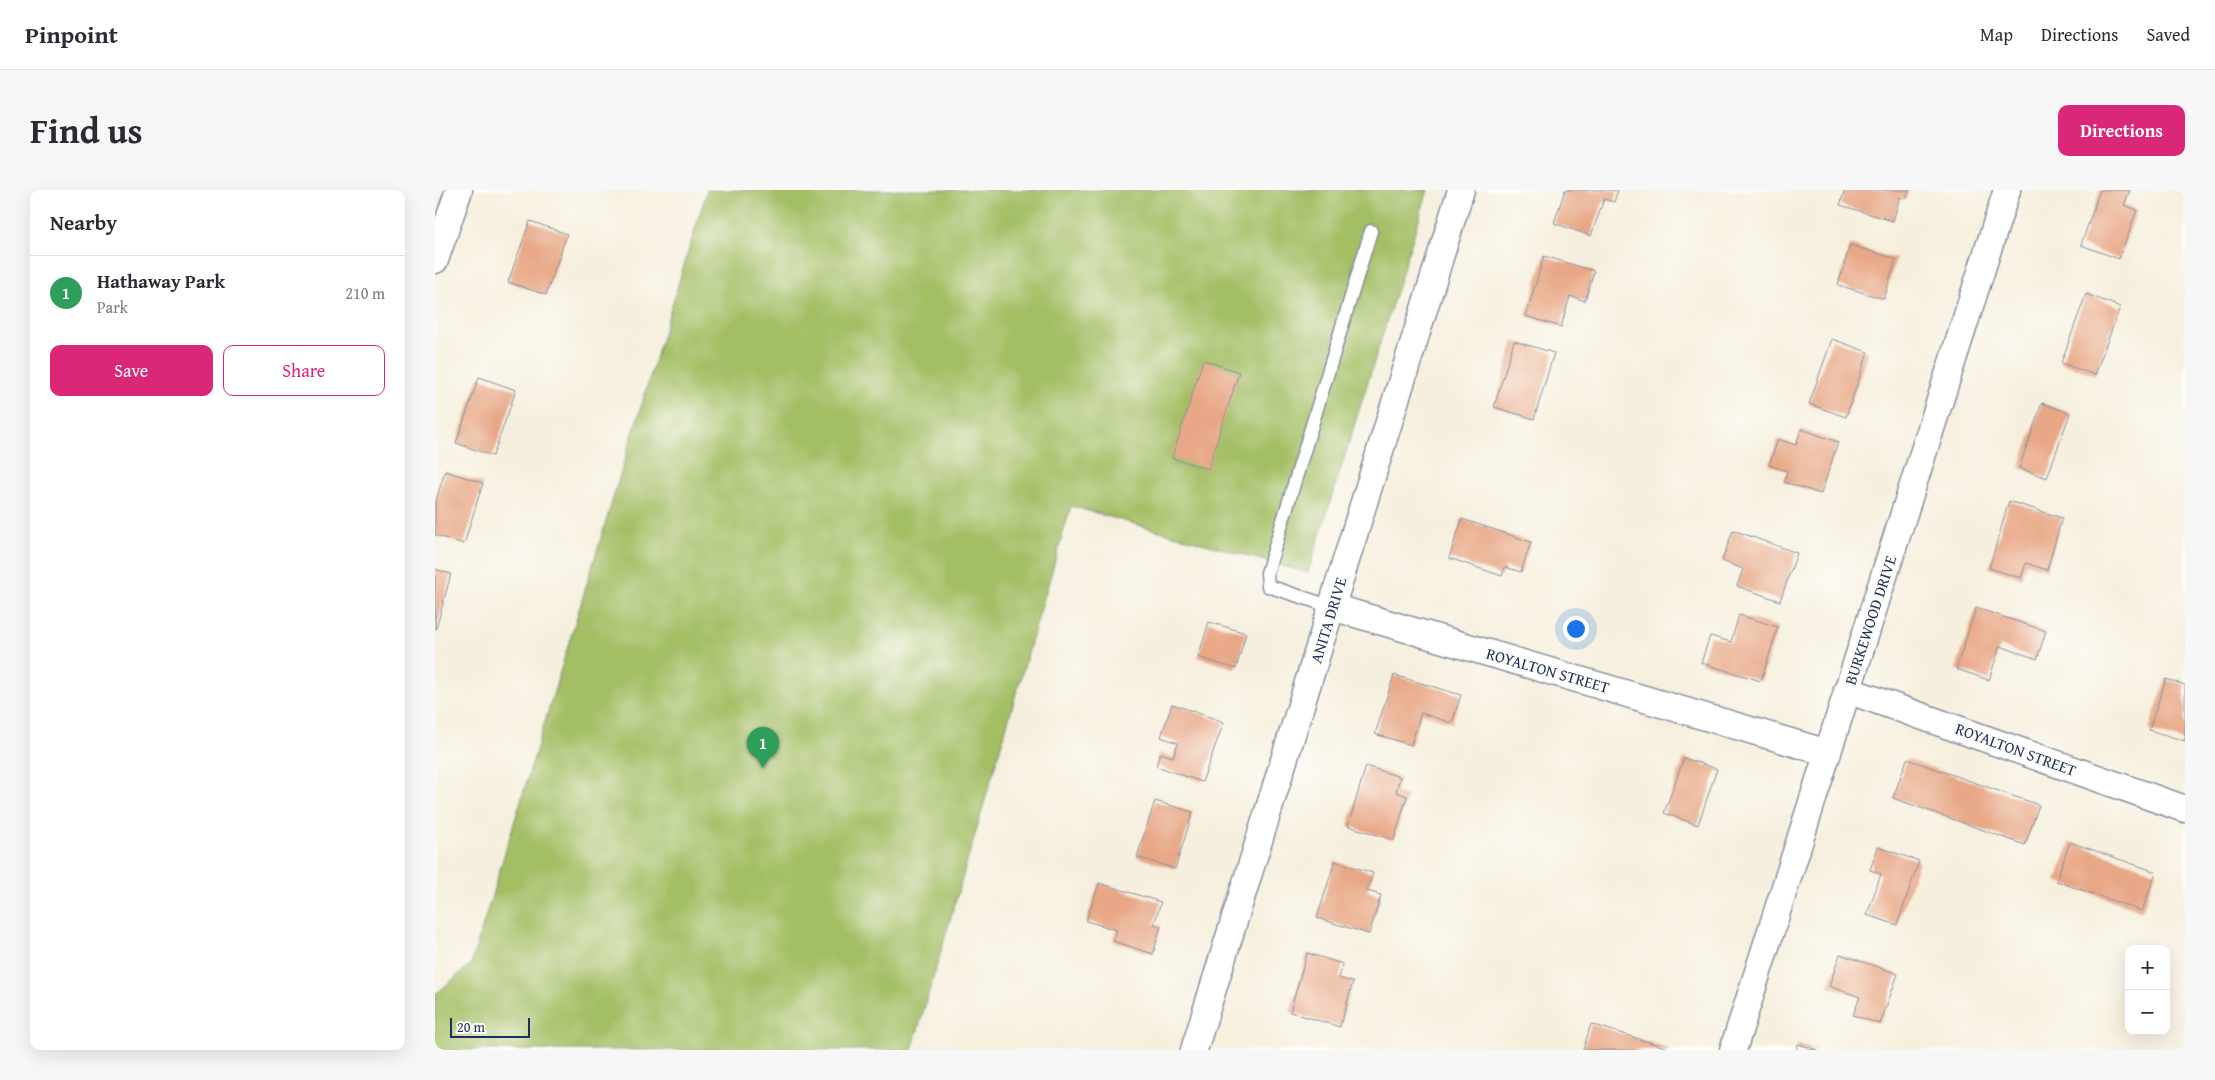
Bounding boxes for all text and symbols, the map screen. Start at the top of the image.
text: Pinpoint [25,17,118,52]
text: Map [1980,21,2013,48]
text: Directions [2041,21,2118,48]
text: Saved [2146,21,2190,48]
text: Find us [30,105,143,156]
button: Directions [2058,105,2185,156]
text: Nearby [50,207,117,238]
text: Hathaway Park [97,267,225,295]
text: 1 [62,281,70,305]
text: 210 m [345,281,385,305]
text: Park [97,295,128,319]
button: Save [50,345,213,396]
button: Share [223,345,385,396]
street label: BURKEWOOD DRIVE [1838,552,1902,688]
street label: ANITA DRIVE [1304,574,1352,666]
your location [1563,616,1589,642]
street label: ROYALTON STREET [1484,641,1612,699]
street label: ROYALTON STREET [1952,716,2080,782]
pin: 1 [747,727,779,768]
map controls [2125,945,2170,1035]
button: + [2125,945,2170,990]
button: − [2125,990,2170,1035]
scale bar [450,1015,530,1038]
text: 20 m [457,1017,485,1037]

